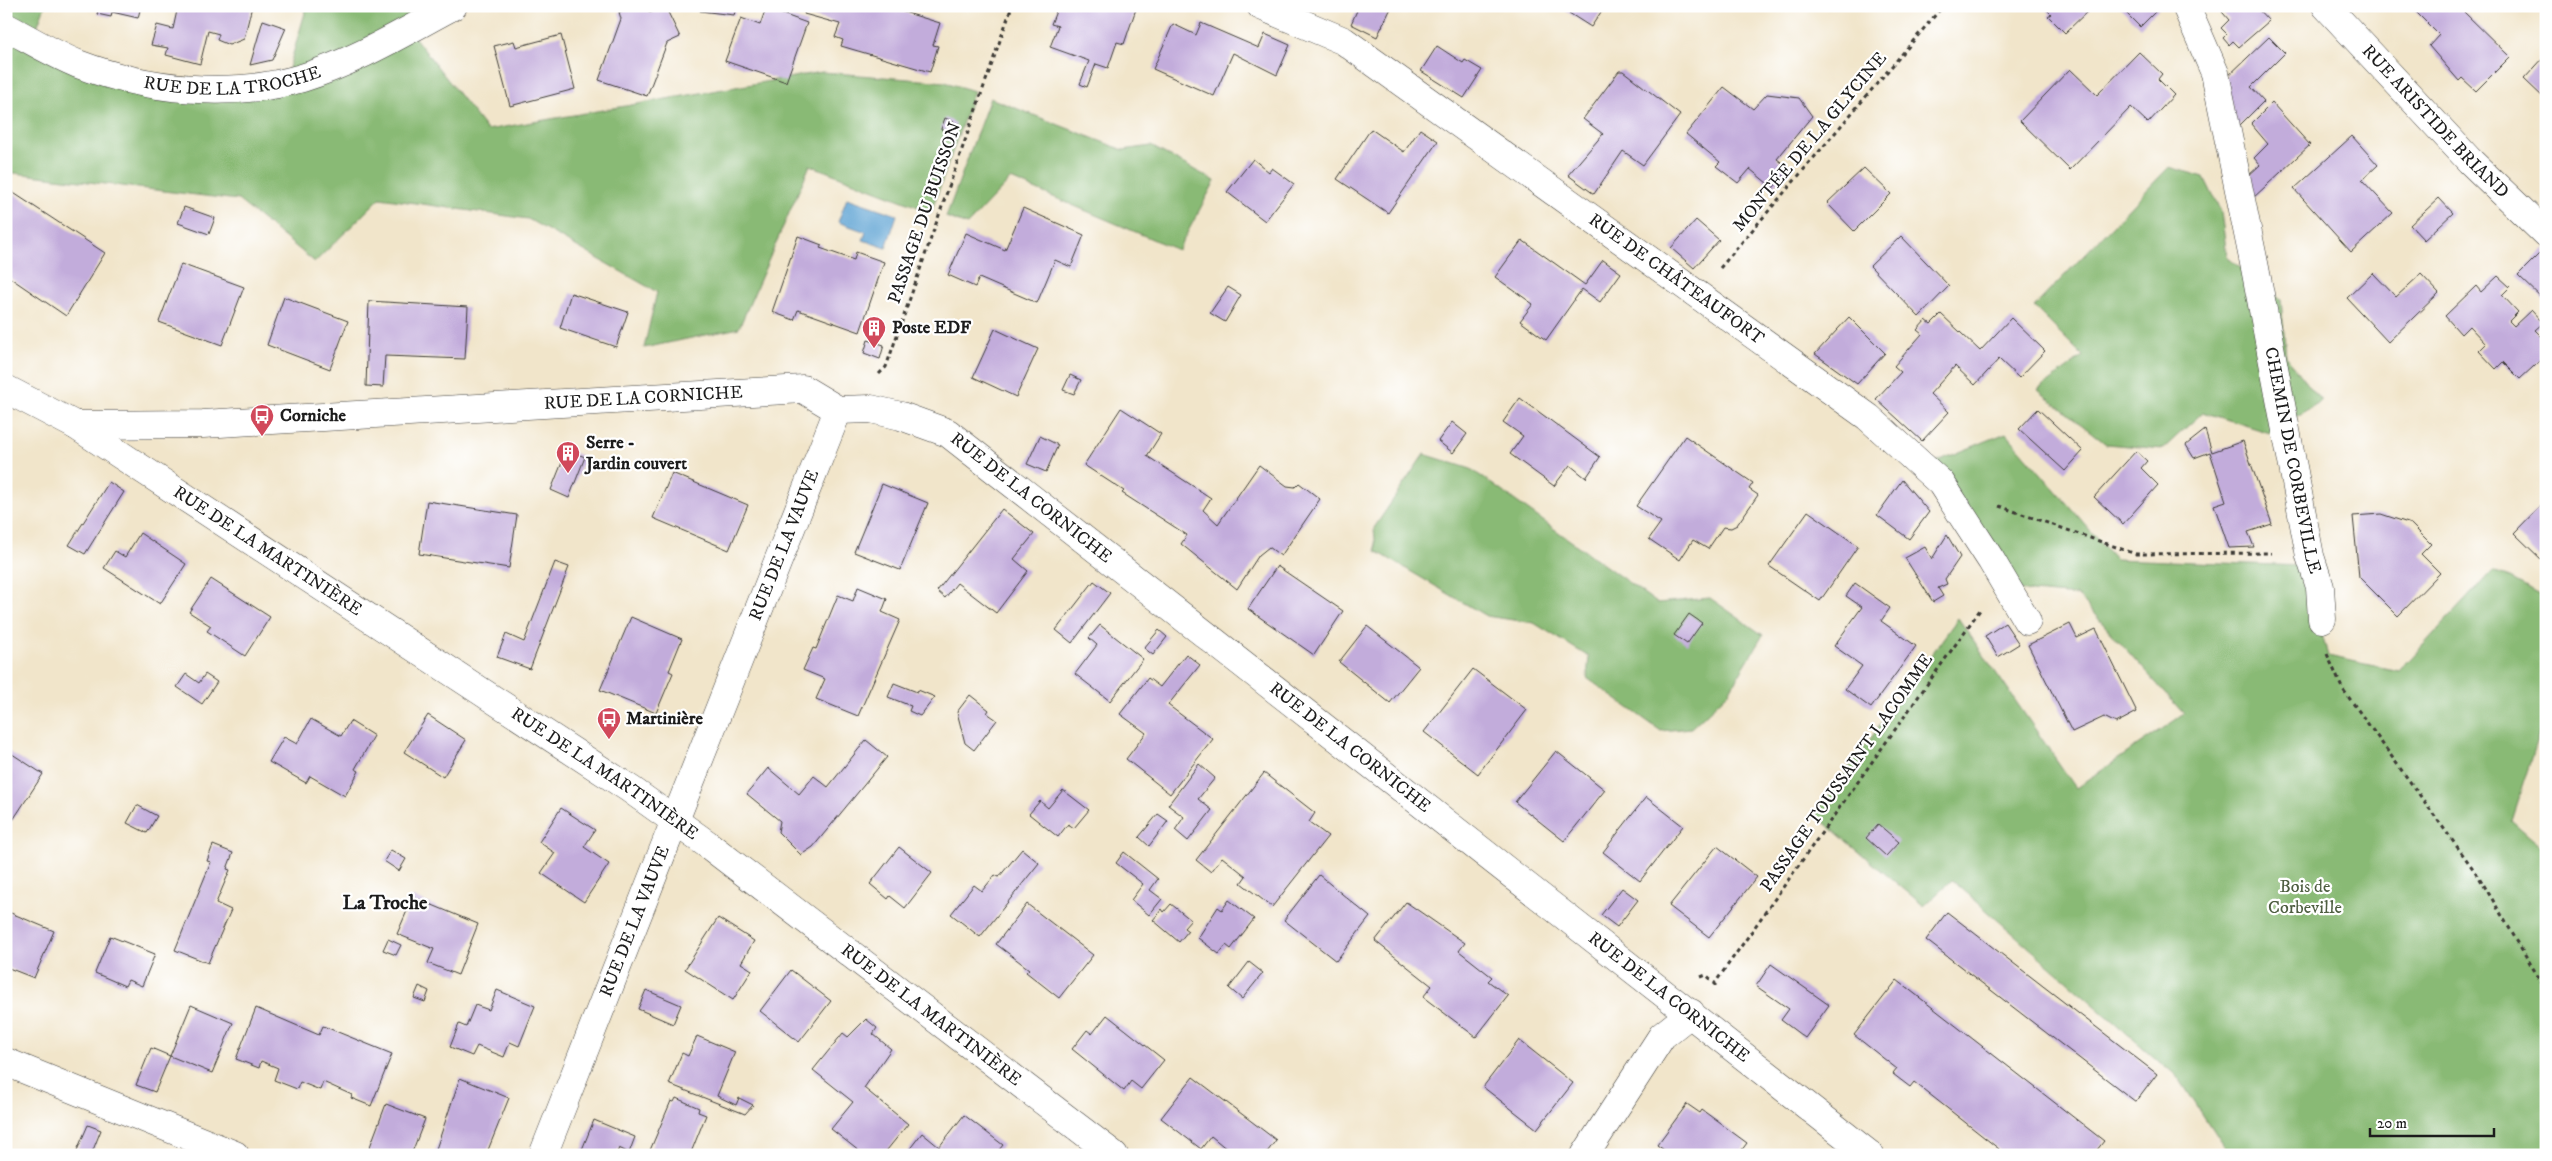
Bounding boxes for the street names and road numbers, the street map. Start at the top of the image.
street label: RUE ARISTIDE BRIAND [2357,40,2513,203]
street label: MONTÉE DE LA GLYCINE [1728,47,1892,236]
street label: RUE DE LA TROCHE [142,61,324,101]
street label: PASSAGE DU BUISSON [884,119,967,307]
street label: RUE DE CHÂTEAUFORT [1584,209,1769,350]
street label: CHEMIN DE CORBEVILLE [2259,345,2326,577]
street label: RUE DE LA CORNICHE [543,382,744,415]
street label: RUE DE LA CORNICHE [946,428,1116,568]
street label: RUE DE LA VAUVE [745,466,824,624]
street label: RUE DE LA MARTINIÈRE [169,481,366,621]
street label: PASSAGE TOUSSAINT LACOMME [1756,649,1938,896]
street label: RUE DE LA CORNICHE [1265,678,1435,818]
street label: RUE DE LA MARTINIÈRE [507,703,703,845]
street label: RUE DE LA VAUVE [595,843,675,1000]
street label: RUE DE LA CORNICHE [1584,927,1754,1068]
street label: RUE DE LA MARTINIÈRE [836,939,1026,1091]

